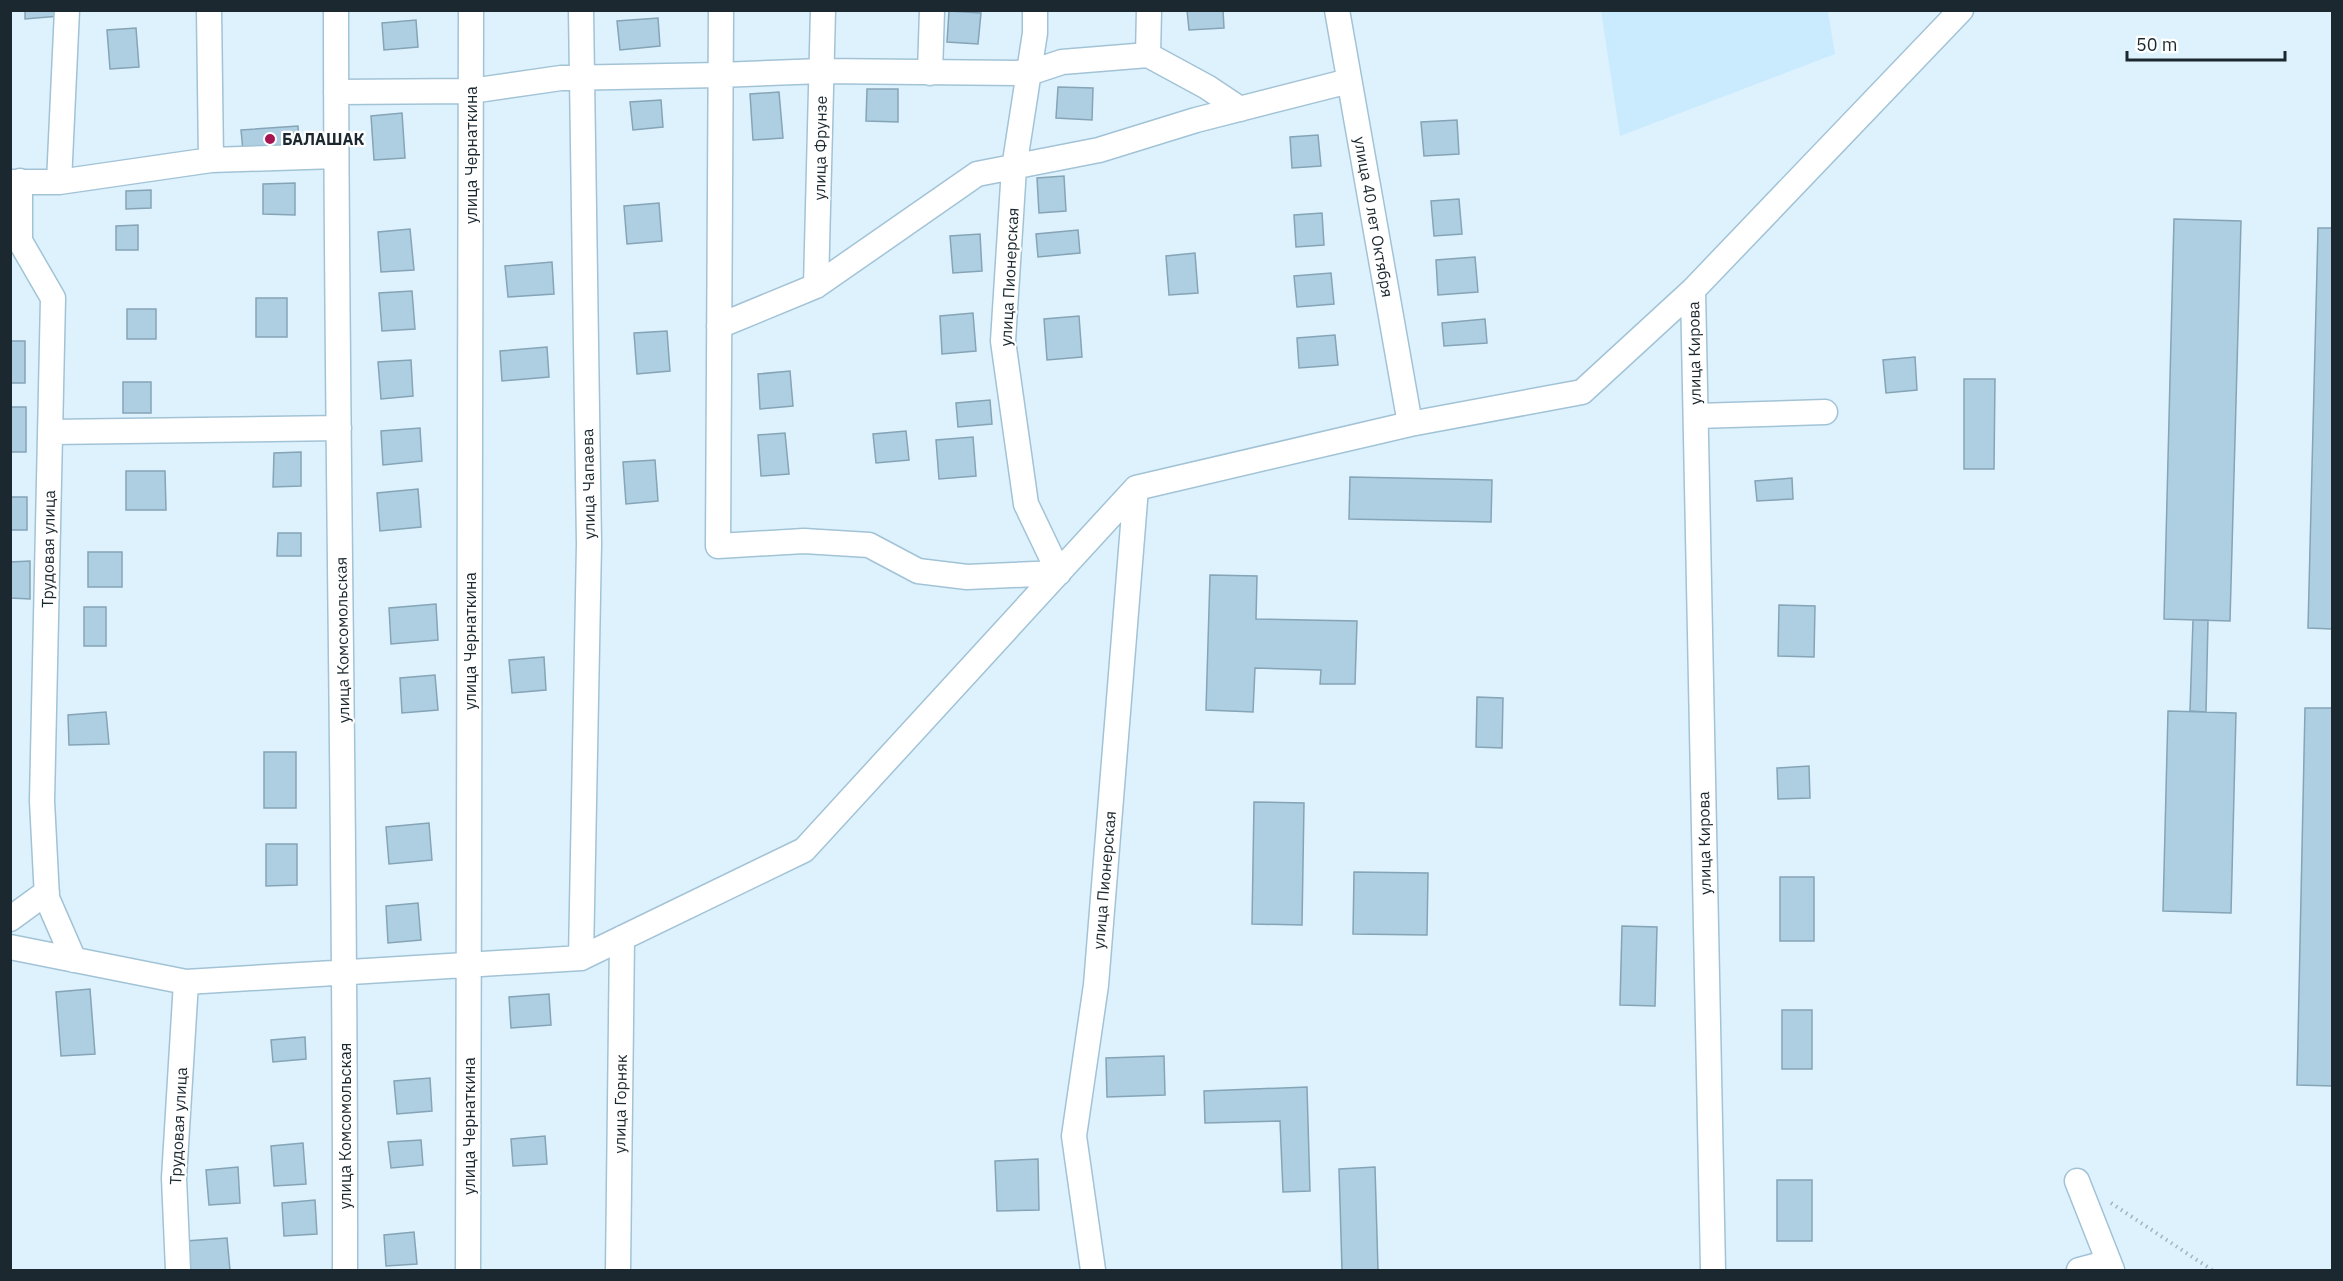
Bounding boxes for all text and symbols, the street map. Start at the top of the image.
scale bar [2127,24,2284,62]
text: 50 m [2136,33,2178,56]
street label: улица Чернаткина [461,86,481,224]
street label: улица Фрунзе [809,95,831,201]
place label: БАЛАШАК [282,129,364,149]
marker: БАЛАШАК [263,132,277,146]
street label: улица 40 лет Октября [1350,135,1398,299]
street label: улица Пионерская [995,207,1023,347]
street label: улица Кирова [1683,301,1705,405]
street label: улица Чапаева [577,428,599,540]
street label: Трудовая улица [37,489,59,608]
street label: улица Комсомольская [331,557,353,723]
street label: улица Чернаткина [460,572,480,710]
street label: улица Кирова [1693,791,1715,895]
street label: улица Пионерская [1088,810,1120,950]
street label: улица Комсомольская [335,1043,355,1209]
street label: улица Горняк [609,1054,631,1154]
street label: улица Чернаткина [459,1057,479,1195]
street label: Трудовая улица [165,1066,191,1185]

